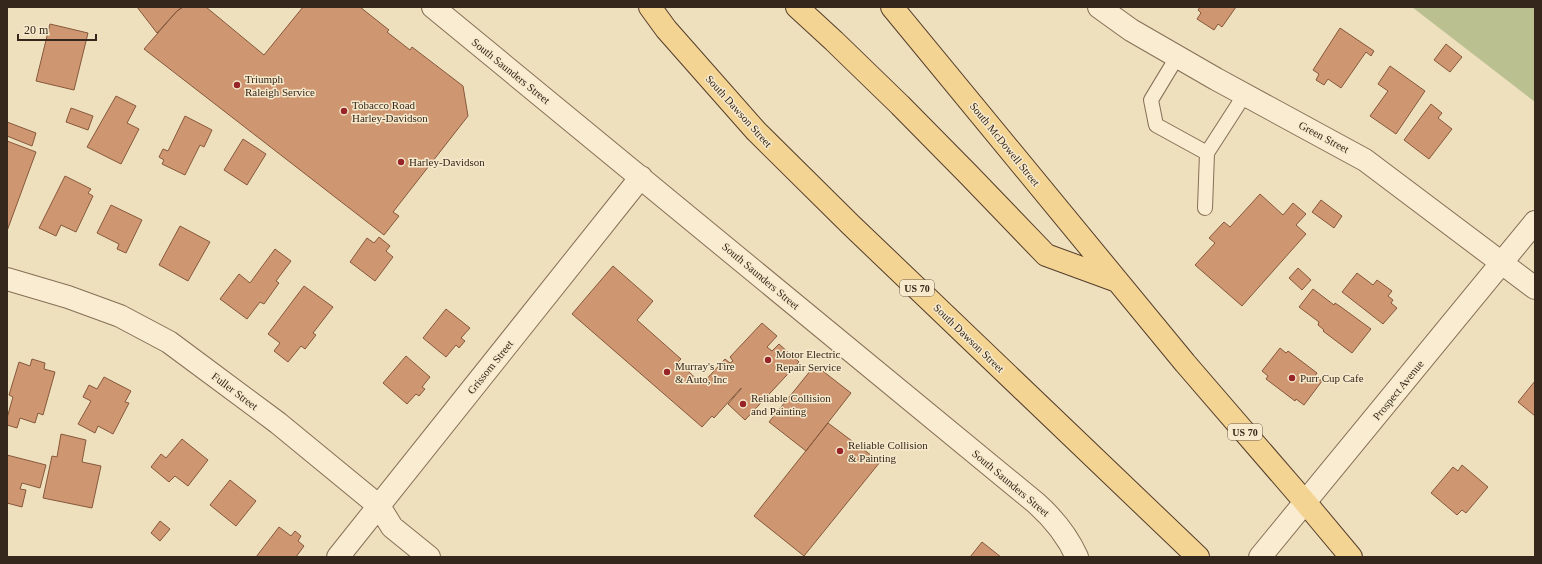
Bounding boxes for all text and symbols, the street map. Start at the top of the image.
scale bar [18,16,96,42]
text: 20 m [24,23,49,37]
street label: South Saunders Street [469,36,553,106]
street label: South Dawson Street [703,72,775,150]
place label: Triumph Raleigh Service [245,73,315,98]
marker: Triumph Raleigh Service [232,80,242,90]
place label: Tobacco Road Harley-Davidson [352,99,428,124]
street label: South McDowell Street [968,100,1042,188]
marker: Tobacco Road Harley-Davidson [339,106,349,116]
street label: Green Street [1297,119,1351,155]
place label: Harley-Davidson [409,156,485,168]
marker: Harley-Davidson [396,157,406,167]
street label: South Saunders Street [720,240,802,312]
road number: US 70 [900,280,934,296]
street label: South Dawson Street [931,301,1007,375]
street label: Grissom Street [465,338,515,396]
place label: Motor Electric Repair Service [776,348,841,373]
marker: Motor Electric Repair Service [763,355,773,365]
street label: Prospect Avenue [1370,358,1426,422]
place label: Murray's Tire & Auto, Inc [675,360,735,385]
marker: Murray's Tire & Auto, Inc [662,367,672,377]
street label: Fuller Street [210,370,260,412]
place label: Purr Cup Cafe [1300,372,1364,384]
marker: Purr Cup Cafe [1287,373,1297,383]
place label: Reliable Collision and Painting [751,392,831,417]
marker: Reliable Collision and Painting [738,399,748,409]
road number: US 70 [1228,424,1262,440]
place label: Reliable Collision & Painting [848,439,928,464]
marker: Reliable Collision & Painting [835,446,845,456]
street label: South Saunders Street [970,447,1052,519]

